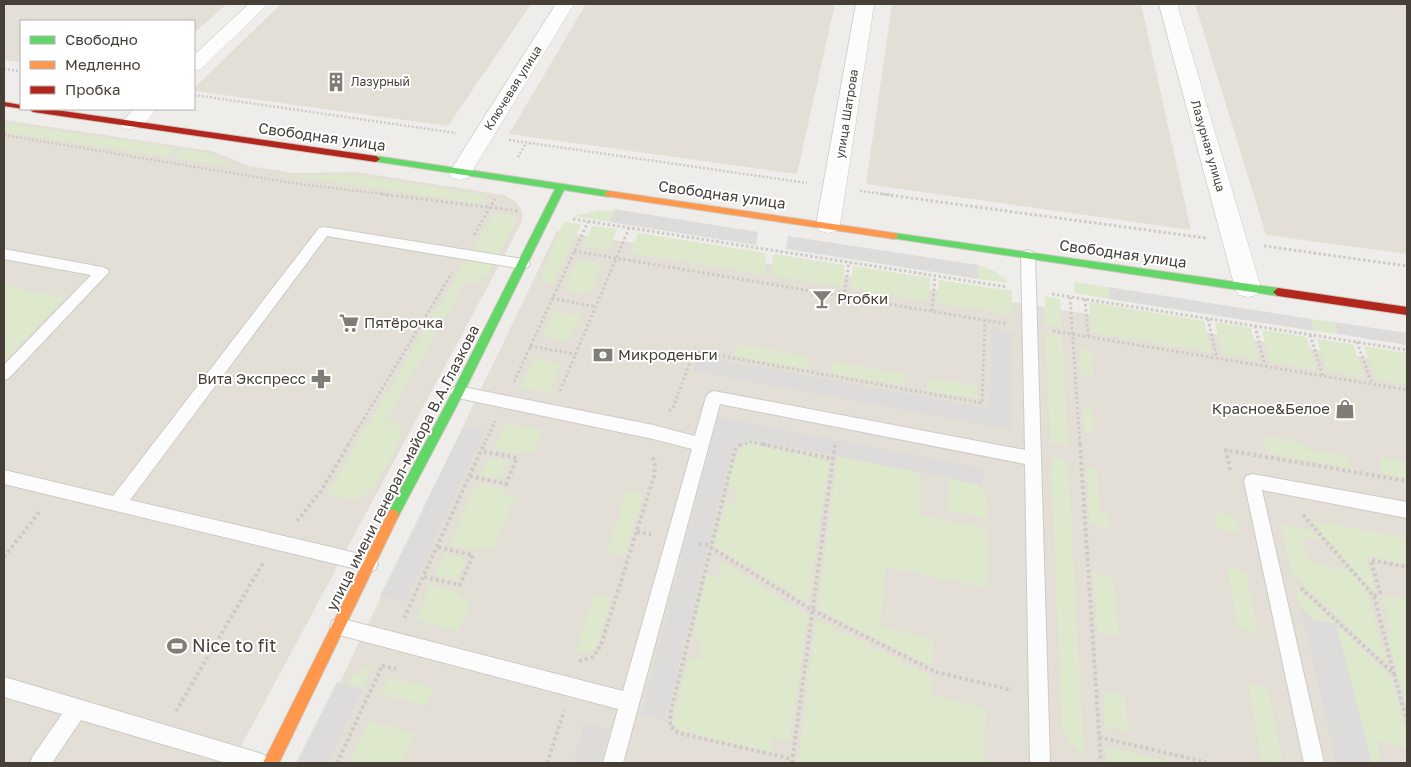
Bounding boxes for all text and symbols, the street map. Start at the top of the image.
legend [20,20,195,110]
text: Свободно [65,30,138,48]
street label: Ключевая улица [480,43,545,133]
text: Медленно [65,55,141,73]
street label: улица Шатрова [832,68,861,160]
building icon: Лазурный [325,71,347,93]
place label: Лазурный [351,74,410,89]
text: Пробка [65,80,120,98]
street label: Лазурная улица [1188,98,1229,193]
street label: Свободная улица [257,118,387,154]
street label: Свободная улица [657,176,787,212]
street label: Свободная улица [1058,235,1188,271]
bar icon: Proбки [811,288,833,310]
place label: Proбки [837,289,888,307]
supermarket icon: Пятёрочка [338,312,360,334]
place label: Пятёрочка [364,313,443,331]
street label: улица имени генерал-майора В.А.Глазкова [322,322,482,613]
bank icon: Микроденьги [592,344,614,366]
place label: Микроденьги [618,345,718,363]
pharmacy icon: Вита Экспресс [310,368,332,390]
place label: Вита Экспресс [198,369,306,387]
shop icon: Красное&Белое [1334,398,1356,420]
place label: Красное&Белое [1212,399,1330,417]
place label: Nice to fit [192,634,276,656]
sports icon: Nice to fit [166,635,188,657]

